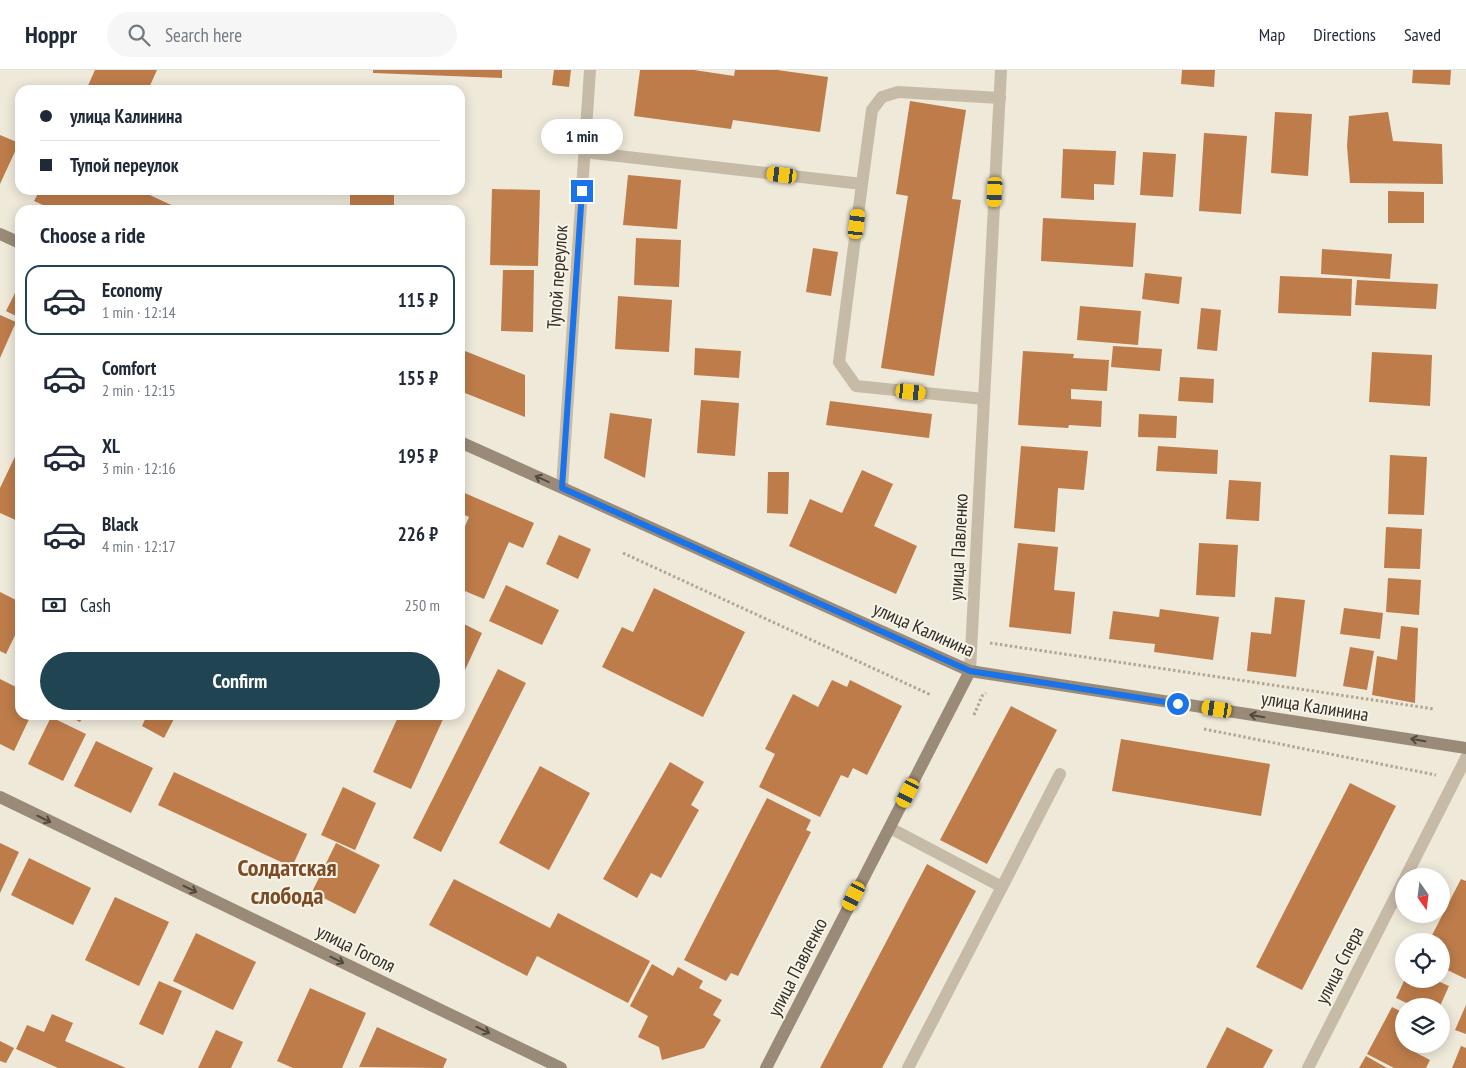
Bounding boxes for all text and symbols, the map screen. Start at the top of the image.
search box [107,12,457,57]
text: Hoppr [25,19,77,50]
icon: search [125,21,153,49]
text: Search here [165,23,242,47]
text: Map [1259,23,1285,46]
text: Directions [1313,23,1376,46]
text: Saved [1404,23,1441,46]
text: улица Калинина [70,104,182,128]
callout: 1 min [541,118,623,154]
text: 1 min [566,126,598,146]
text: Тупой переулок [70,153,178,177]
car [766,166,797,184]
car [986,177,1003,207]
route end [571,180,593,202]
car [847,208,866,240]
text: Choose a ride [40,221,145,249]
street label: Тупой переулок [541,223,573,330]
icon: car [42,278,87,323]
text: Economy [102,278,162,302]
text: 115 ₽ [398,288,438,312]
text: 1 min · 12:14 [102,302,176,322]
icon: car [42,356,87,401]
text: Comfort [102,356,156,380]
text: 155 ₽ [398,366,438,390]
text: 2 min · 12:15 [102,380,176,400]
car [895,383,926,401]
icon: car [42,434,87,479]
text: XL [102,434,120,458]
text: 195 ₽ [398,444,438,468]
text: 3 min · 12:16 [102,458,176,478]
one-way arrow [535,473,550,483]
street label: улица Павленко [943,493,973,601]
icon: car [42,512,87,557]
text: Black [102,512,138,536]
text: 226 ₽ [398,522,438,546]
text: 4 min · 12:17 [102,536,176,556]
icon: cash [40,591,68,619]
text: Cash [80,593,111,617]
text: 250 m [405,595,440,615]
street label: улица Калинина [870,596,978,662]
button: Confirm [40,652,440,710]
street label: улица Калинина [1260,686,1370,726]
route start [1167,693,1189,715]
car [1201,699,1232,719]
one-way arrow [1250,710,1266,720]
one-way arrow [1410,735,1426,745]
car [894,776,921,810]
one-way arrow [36,814,51,824]
district label: Солдатская слобода [237,852,337,911]
north arrow [1395,868,1450,922]
map controls [1395,868,1450,1053]
car [840,879,867,913]
one-way arrow [182,885,197,894]
street label: улица Павленко [762,914,832,1020]
street label: улица Гоголя [313,919,399,977]
street label: улица Спера [1309,922,1369,1008]
button: locate [1395,933,1450,988]
one-way arrow [329,956,344,965]
button: layers [1395,998,1450,1053]
one-way arrow [475,1026,490,1036]

